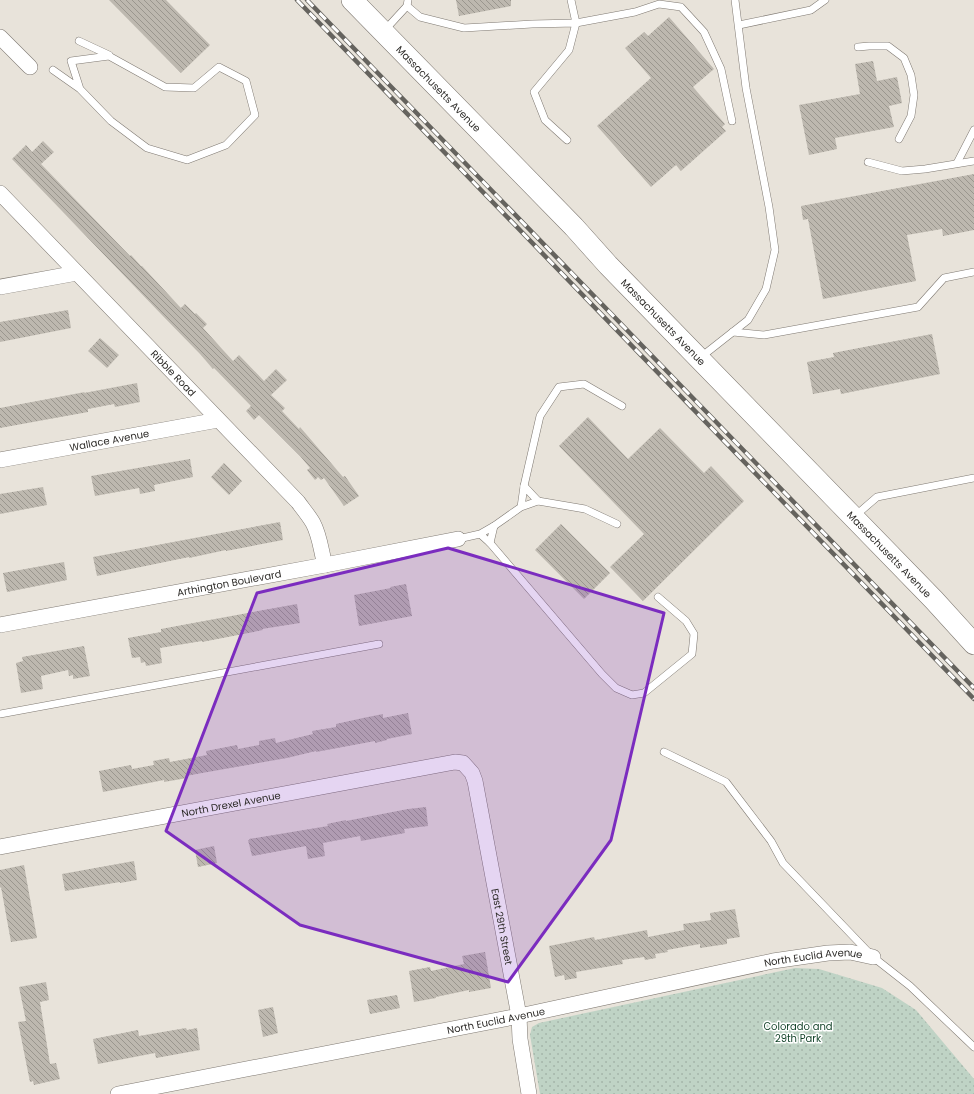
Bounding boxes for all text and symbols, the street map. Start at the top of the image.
street label: Massachusetts Avenue [393,42,485,135]
street label: Massachusetts Avenue [618,275,709,369]
street label: Ribble Road [148,346,200,400]
street label: Wallace Avenue [68,425,150,455]
street label: Massachusetts Avenue [844,507,935,601]
street label: Arthington Boulevard [176,566,283,600]
street label: North Drexel Avenue [180,787,282,820]
street label: East 29th Street [488,887,517,966]
street label: North Euclid Avenue [762,945,864,970]
street label: North Euclid Avenue [446,1003,546,1037]
park label: Colorado and 29th Park [763,1019,833,1046]

